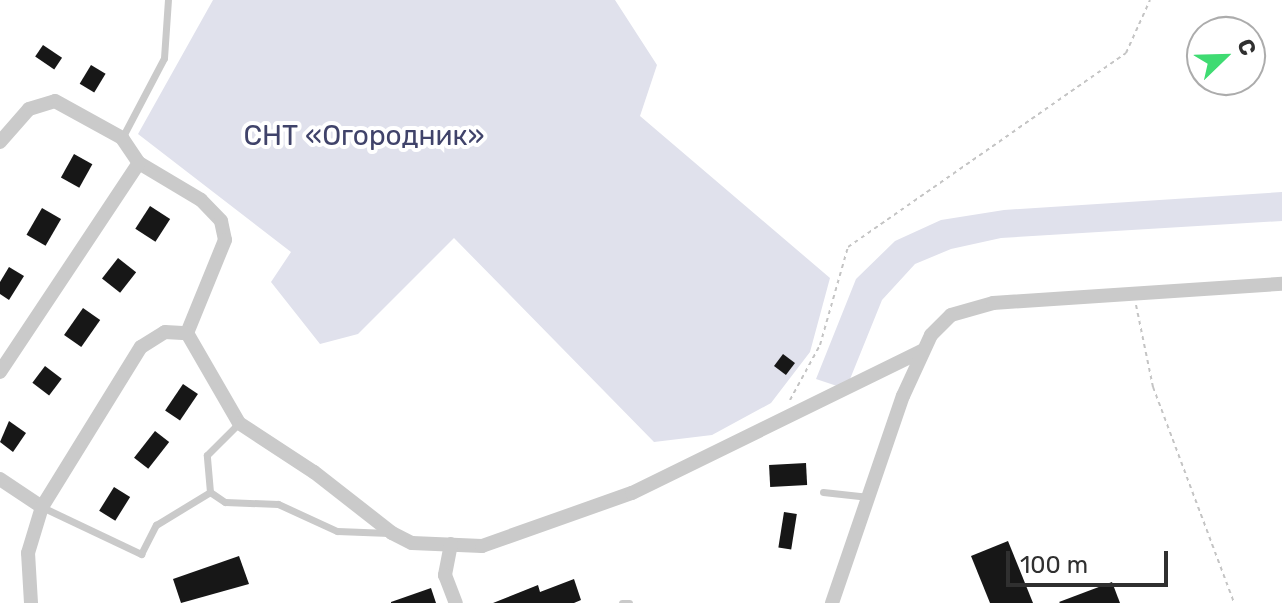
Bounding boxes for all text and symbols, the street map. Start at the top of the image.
north arrow [1186,16,1266,96]
text: С [1231,35,1262,60]
park label: СНТ «Огородник» [243,119,485,153]
scale bar [1010,535,1172,585]
text: 100 m [1020,551,1088,579]

